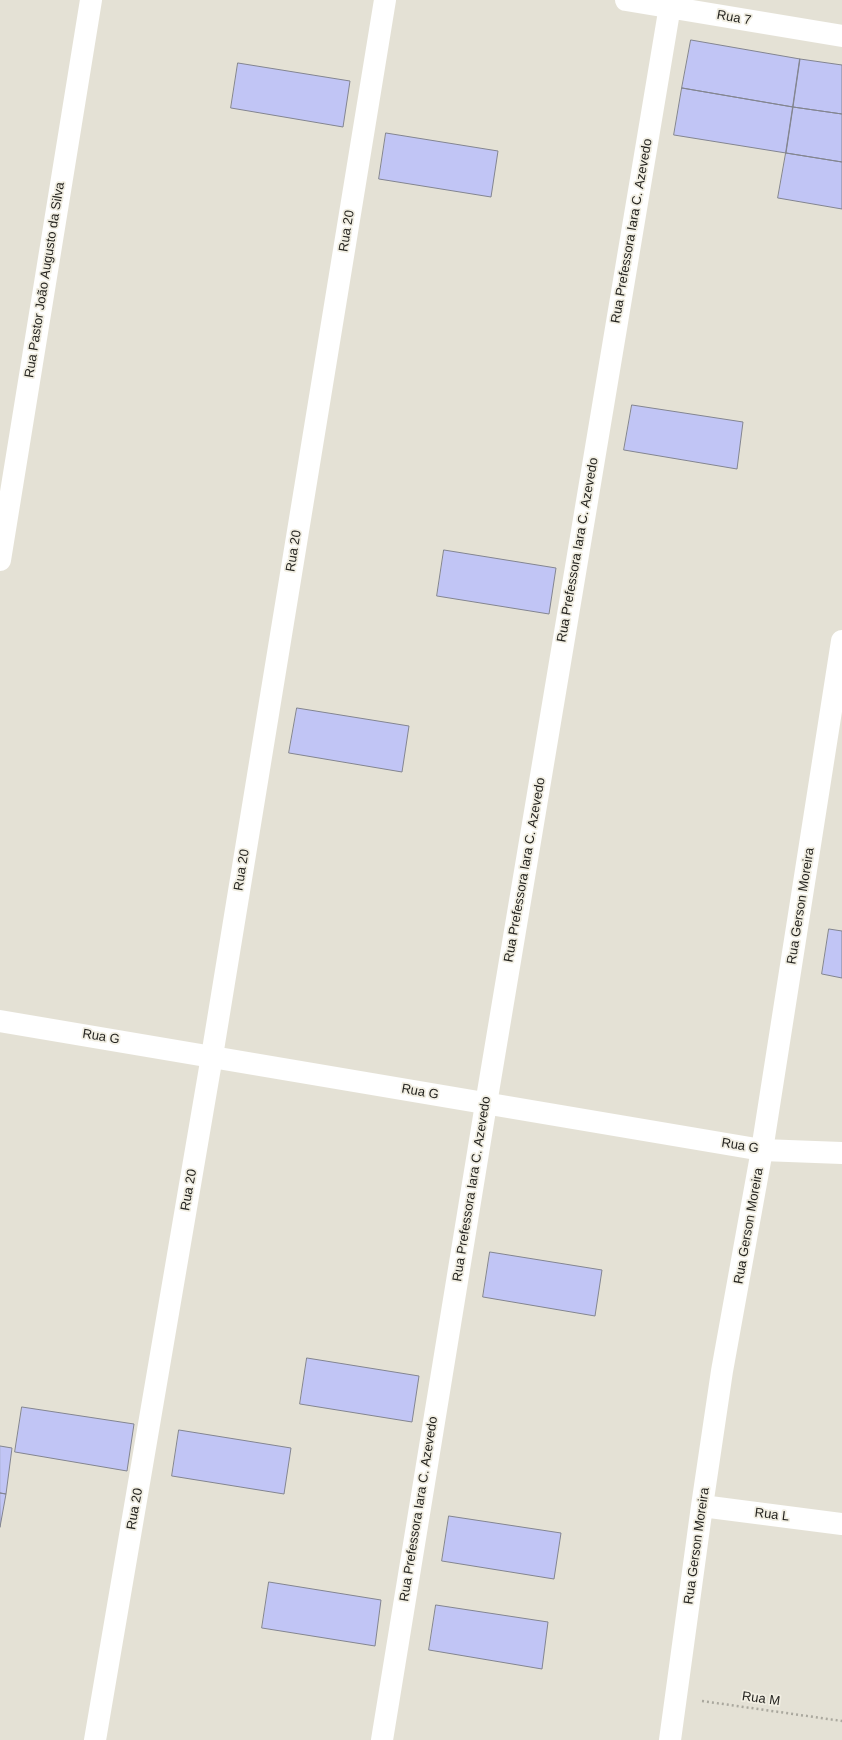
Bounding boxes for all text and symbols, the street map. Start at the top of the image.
street label: Rua 7 [716,7,752,29]
street label: Rua Prefessora Iara C. Azevedo [608,137,656,325]
street label: Rua Pastor João Augusto da Silva [22,181,68,379]
street label: Rua 20 [336,209,358,253]
street label: Rua Prefessora Iara C. Azevedo [554,456,602,644]
street label: Rua 20 [283,529,305,573]
street label: Rua Prefessora Iara C. Azevedo [501,776,549,964]
street label: Rua Gerson Moreira [784,847,818,965]
street label: Rua 20 [231,848,253,892]
street label: Rua G [81,1026,121,1048]
street label: Rua G [400,1081,440,1103]
street label: Rua Prefessora Iara C. Azevedo [450,1095,494,1283]
street label: Rua G [720,1135,760,1157]
street label: Rua Gerson Moreira [731,1167,767,1285]
street label: Rua 20 [178,1168,200,1212]
street label: Rua Prefessora Iara C. Azevedo [397,1415,441,1603]
street label: Rua 20 [124,1487,146,1531]
street label: Rua Gerson Moreira [681,1487,713,1605]
street label: Rua L [754,1505,790,1525]
street label: Rua M [741,1689,781,1709]

